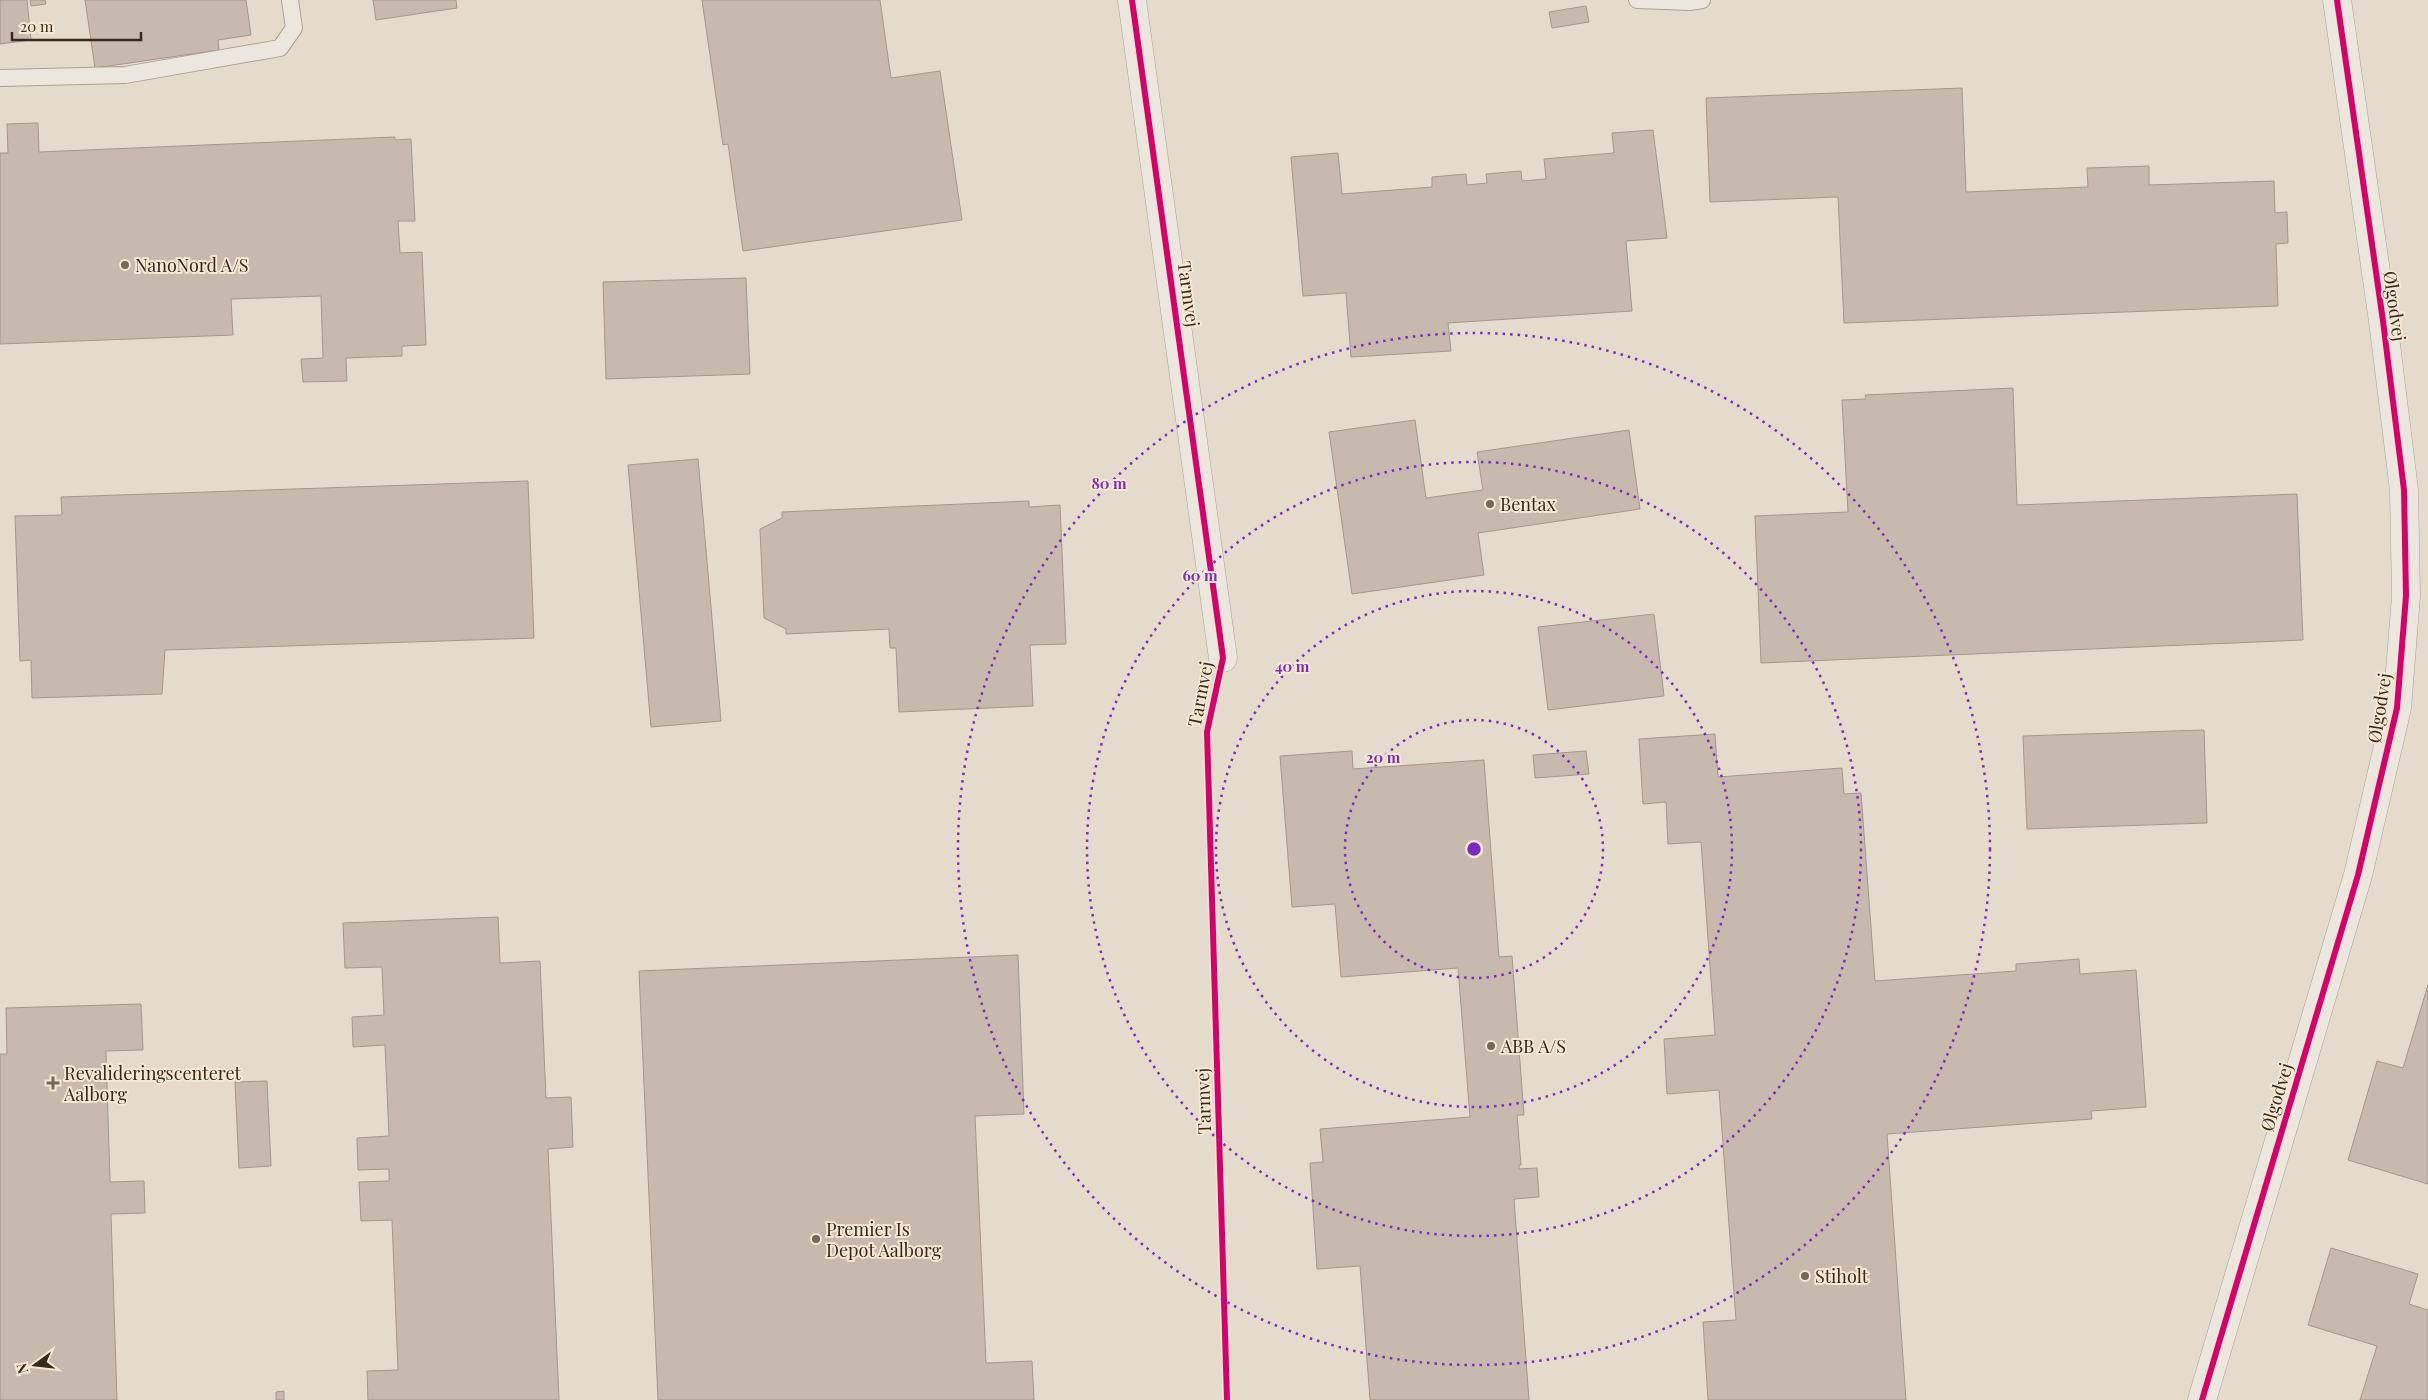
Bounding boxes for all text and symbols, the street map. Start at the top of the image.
scale bar [12,10,141,42]
text: 20 m [20,16,54,36]
place label: NanoNord A/S [135,253,249,277]
marker: NanoNord A/S [119,259,131,271]
street label: Tarmvej [1173,260,1205,328]
street label: Ølgodvej [2378,269,2412,343]
text: 80 m [1091,473,1127,493]
place label: Bentax [1500,492,1556,516]
marker: Bentax [1484,498,1496,510]
text: 60 m [1182,565,1218,585]
text: 40 m [1275,656,1310,676]
street label: Tarmvej [1182,659,1218,729]
street label: Ølgodvej [2362,671,2396,745]
text: 20 m [1366,747,1401,767]
centre of rings [1465,840,1483,858]
place label: ABB A/S [1500,1034,1566,1058]
marker: ABB A/S [1485,1040,1497,1052]
street label: Ølgodvej [2254,1060,2298,1134]
place label: Revalideringscenteret Aalborg [63,1061,241,1106]
street label: Tarmvej [1190,1067,1216,1135]
marker: Revalideringscenteret Aalborg [46,1076,60,1090]
place label: Premier Is Depot Aalborg [826,1217,942,1262]
marker: Premier Is Depot Aalborg [810,1233,822,1245]
place label: Stiholt [1815,1264,1869,1288]
marker: Stiholt [1799,1270,1811,1282]
north arrow [10,1340,60,1390]
text: N [11,1361,32,1376]

